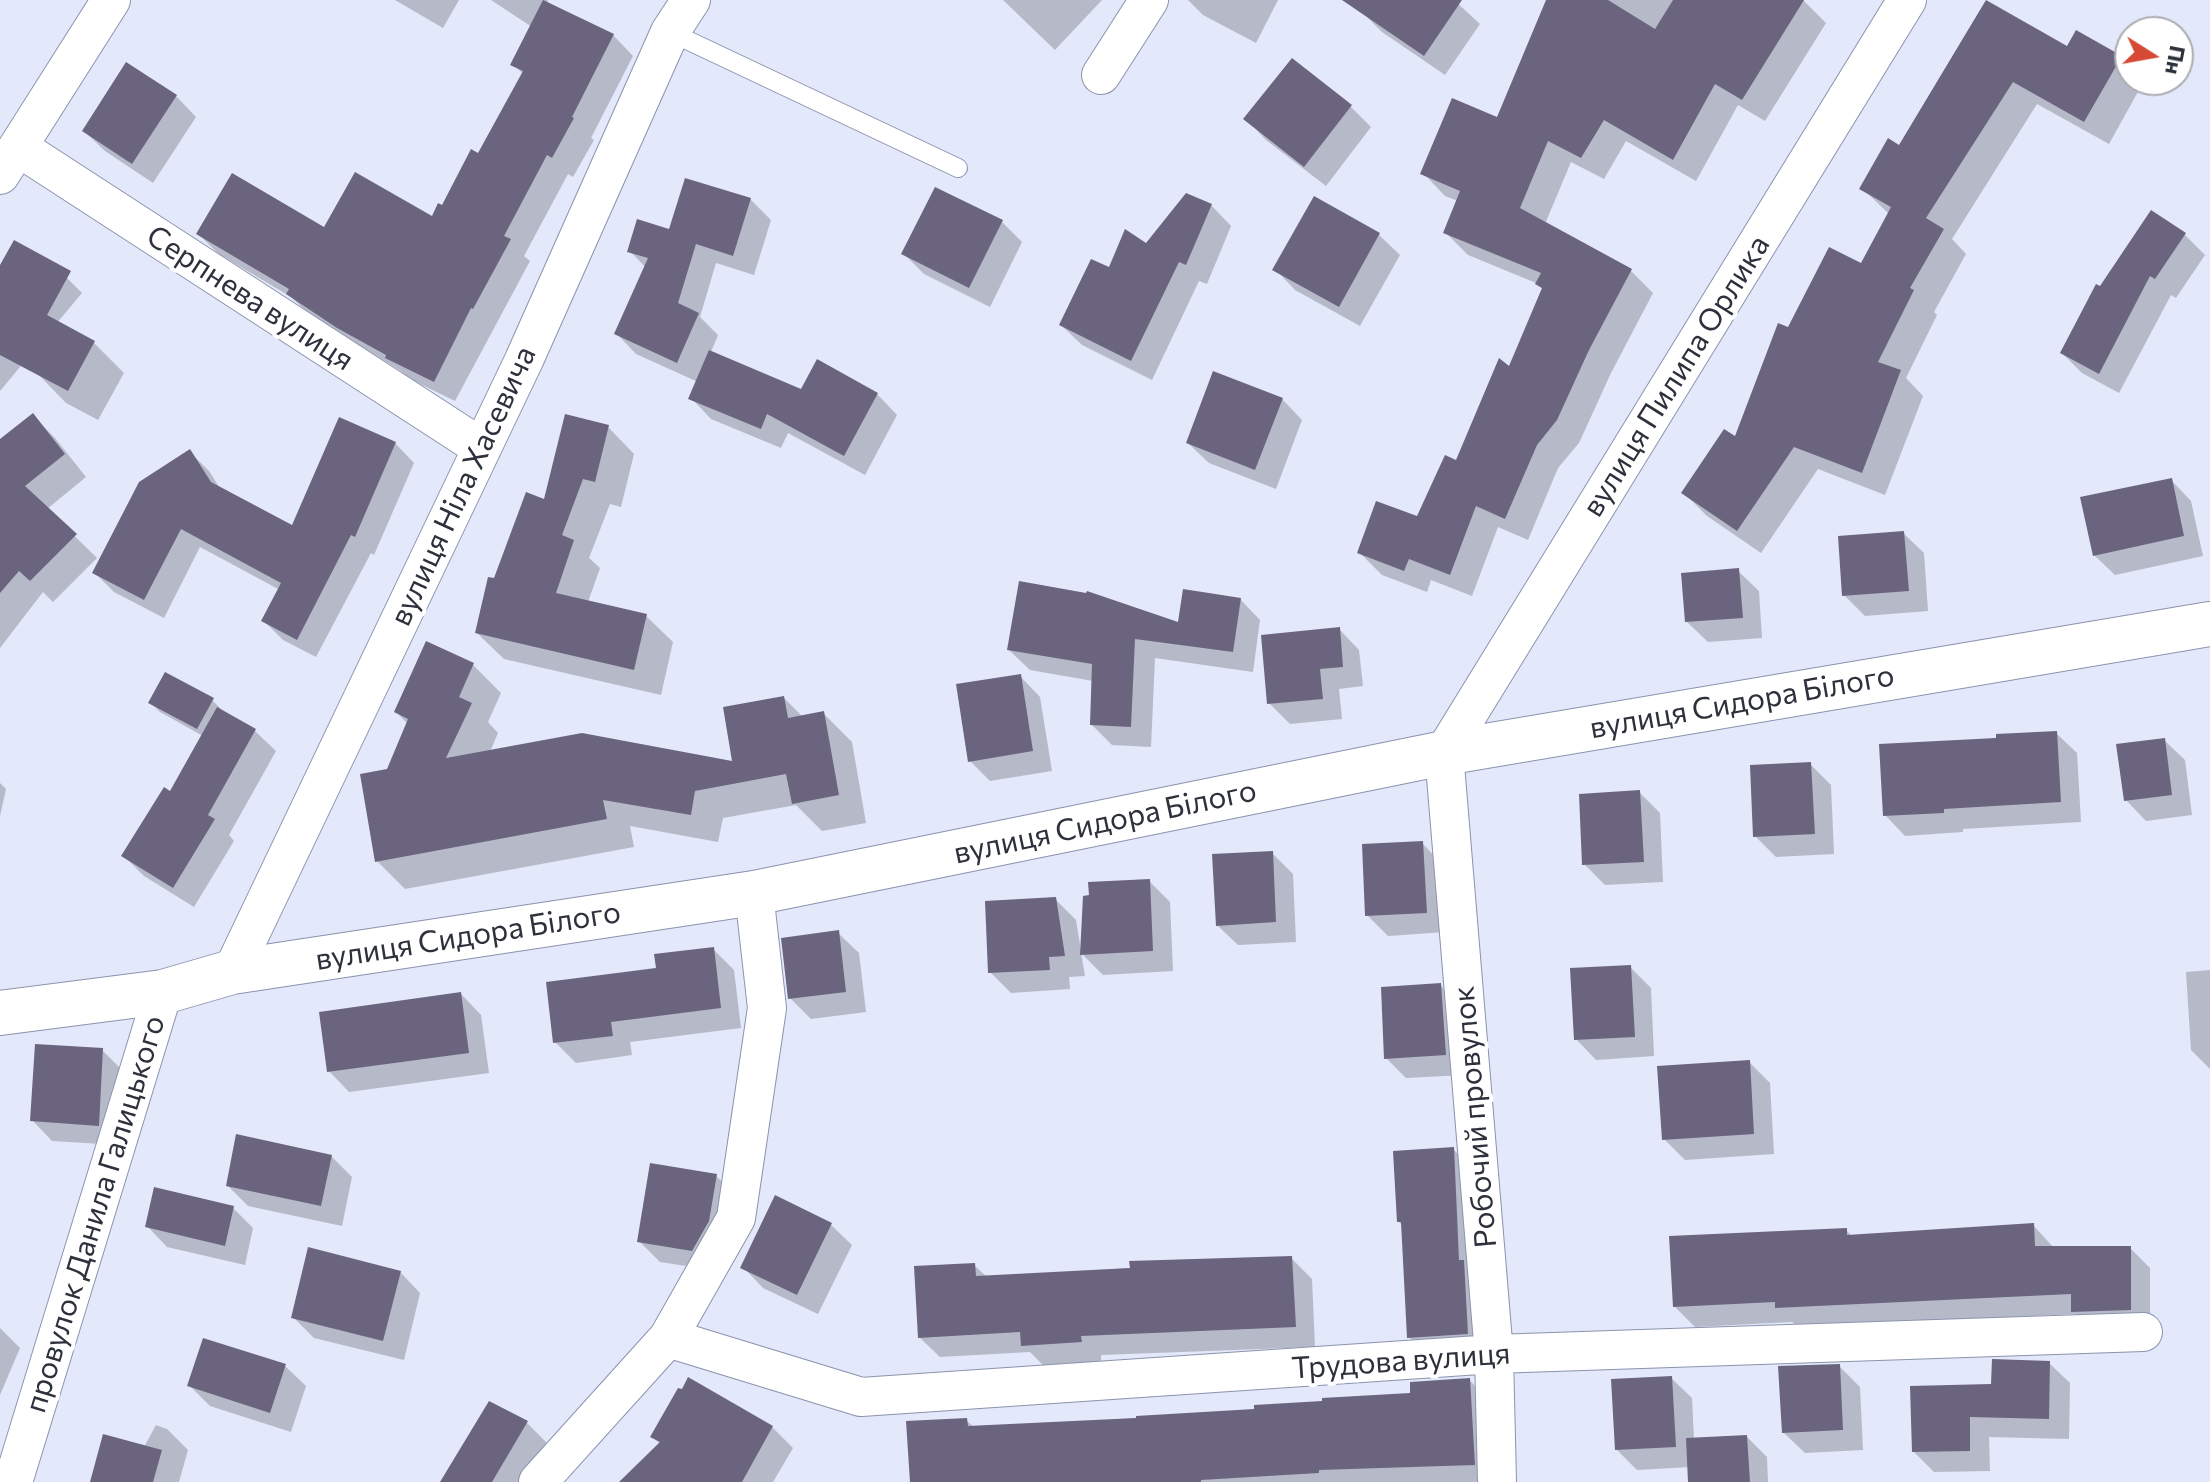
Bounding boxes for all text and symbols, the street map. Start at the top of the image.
north arrow [2114,16,2194,96]
text: Пн [2160,43,2192,77]
street label: Серпнева вулиця [140,218,360,378]
street label: вулиця Пилипа Орлика [1575,229,1777,523]
street label: вулиця Ніла Хасевича [382,341,544,631]
street label: вулиця Сидора Білого [1587,657,1897,747]
street label: вулиця Сидора Білого [950,772,1260,872]
street label: вулиця Сидора Білого [313,894,623,978]
street label: Робочий провулок [1446,985,1504,1249]
street label: провулок Данила Галицького [17,1011,173,1417]
street label: Трудова вулиця [1290,1335,1512,1387]

